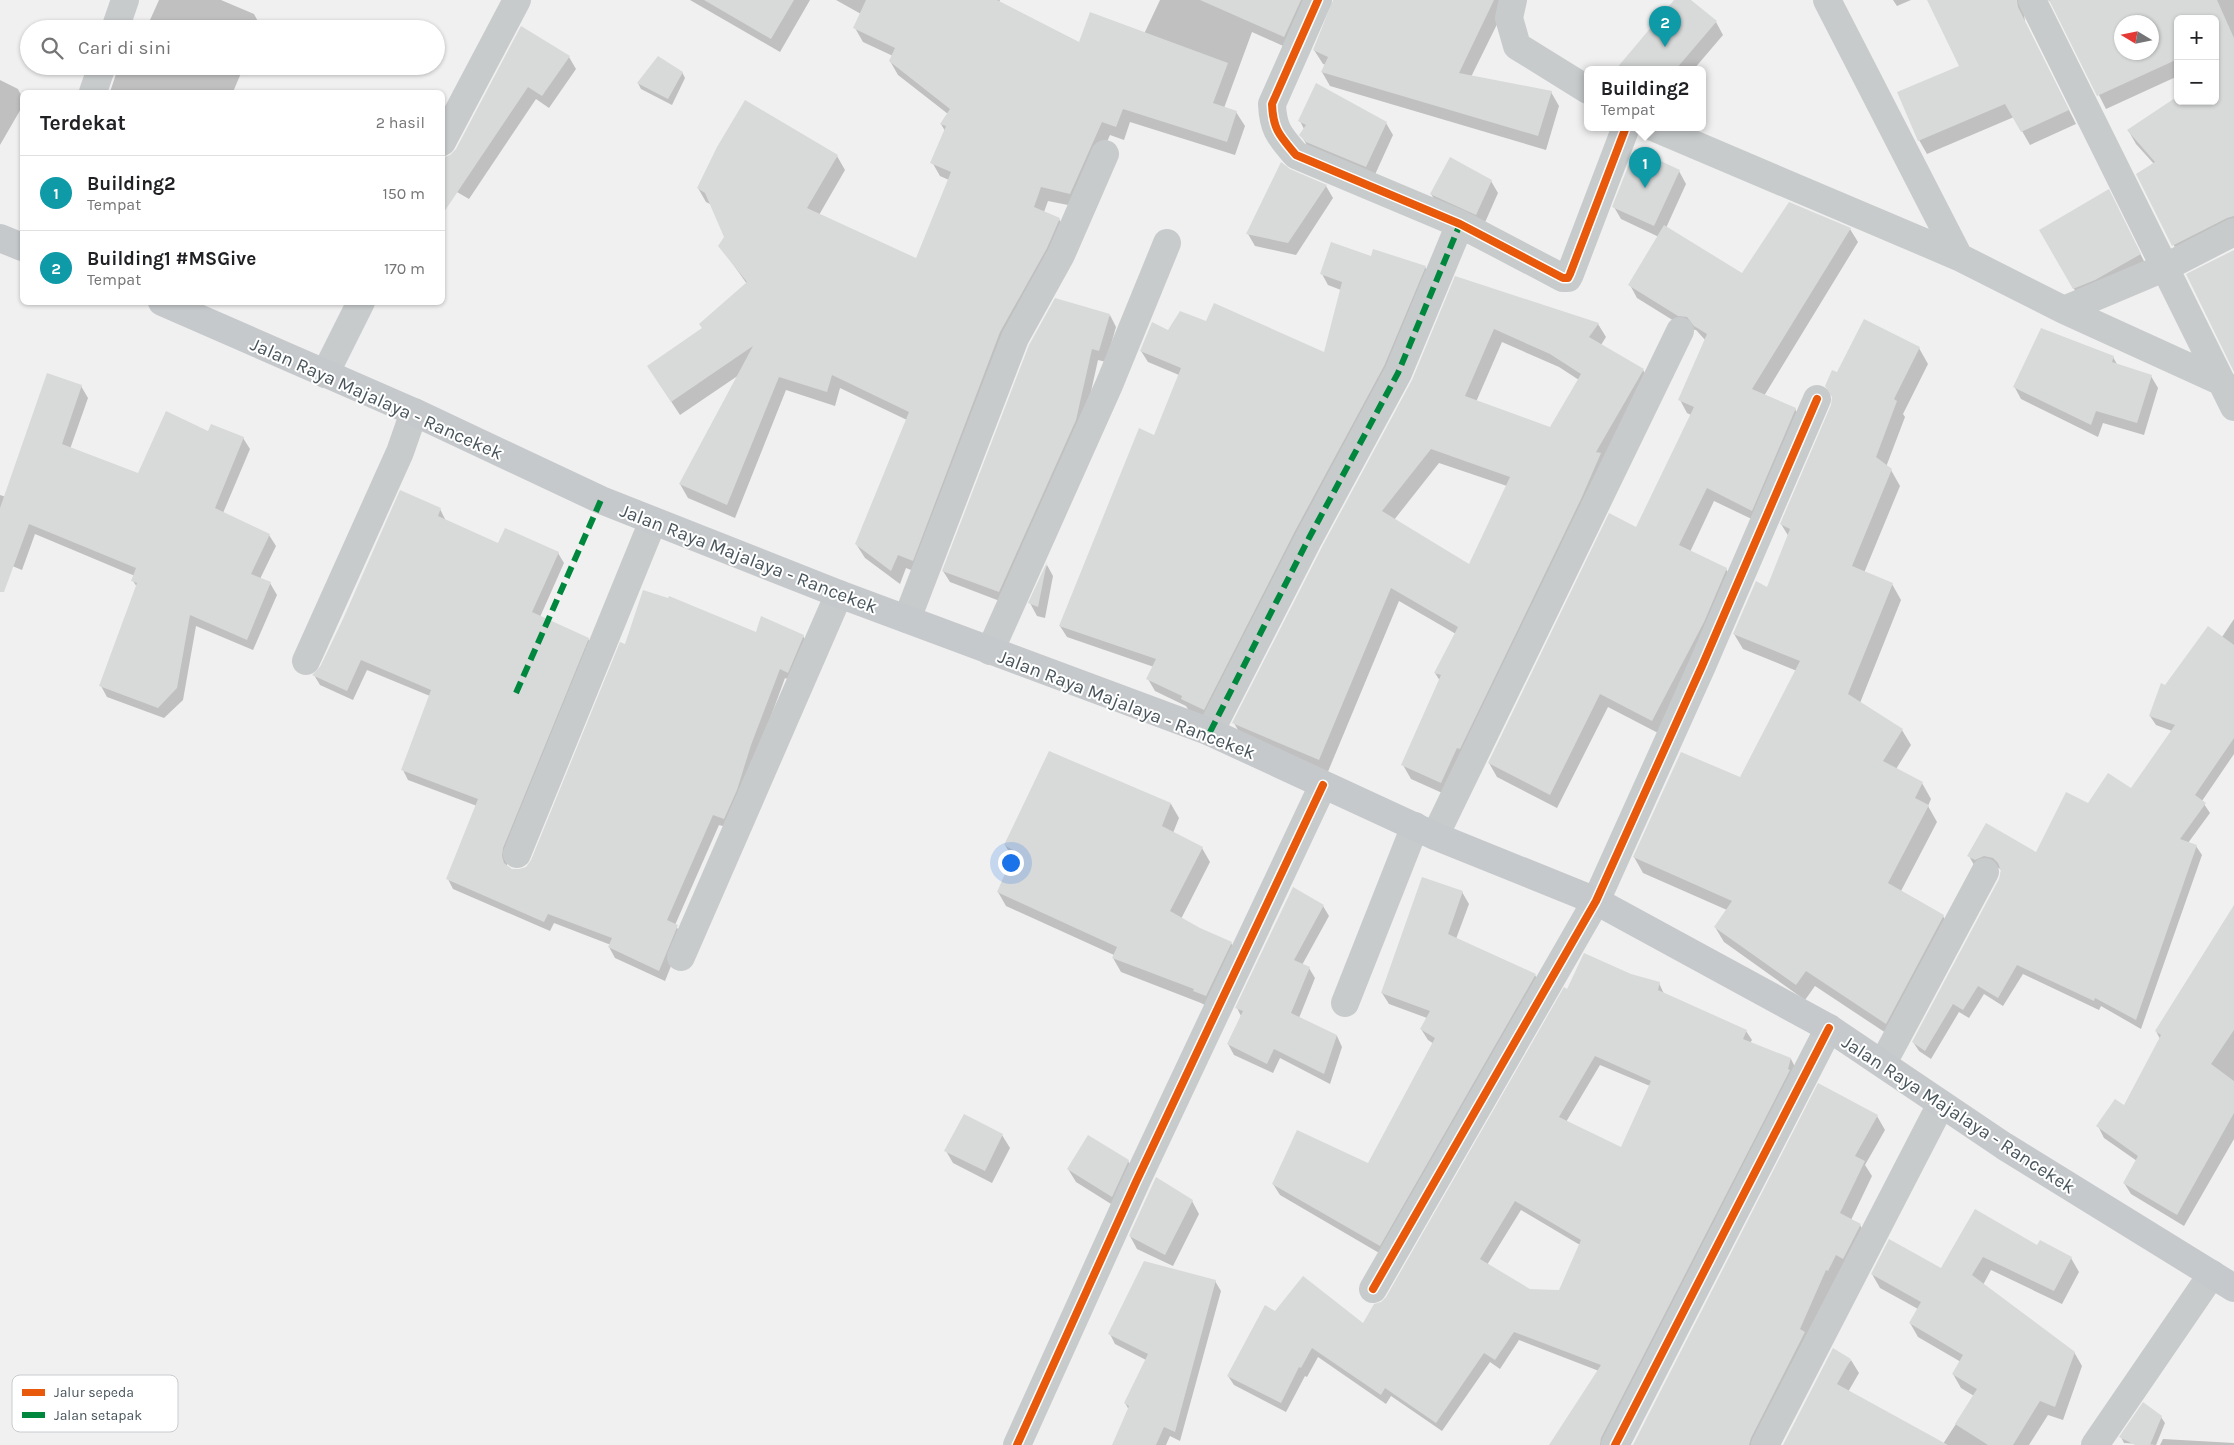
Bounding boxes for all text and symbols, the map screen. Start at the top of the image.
pin: 2 [1649,6,1681,47]
north arrow [2114,15,2159,60]
map controls [2174,15,2219,105]
button: + [2174,15,2219,60]
search box [20,20,445,75]
icon: search [38,34,66,62]
text: Cari di sini [78,37,171,59]
button: − [2174,60,2219,105]
popup [1584,66,1706,131]
text: Building2 [1601,78,1689,100]
text: Tempat [1601,100,1655,119]
text: Terdekat [40,111,126,135]
text: 2 hasil [376,113,425,132]
pin: 1 [1629,147,1661,188]
text: Building2 [87,173,176,195]
text: 1 [53,184,59,203]
text: 150 m [382,184,425,203]
text: Tempat [87,195,141,214]
text: Building1 #MSGive [87,248,256,270]
text: 2 [51,259,61,278]
text: 170 m [384,259,425,278]
text: Tempat [87,270,141,289]
street label: Jalan Raya Majalaya - Rancekek [247,333,506,465]
street label: Jalan Raya Majalaya - Rancekek [617,500,881,618]
street label: Jalan Raya Majalaya - Rancekek [995,646,1259,764]
your location [998,850,1024,876]
street label: Jalan Raya Majalaya - Rancekek [1838,1031,2079,1199]
legend [12,1375,178,1432]
text: Jalur sepeda [54,1384,134,1401]
text: Jalan setapak [54,1407,142,1424]

